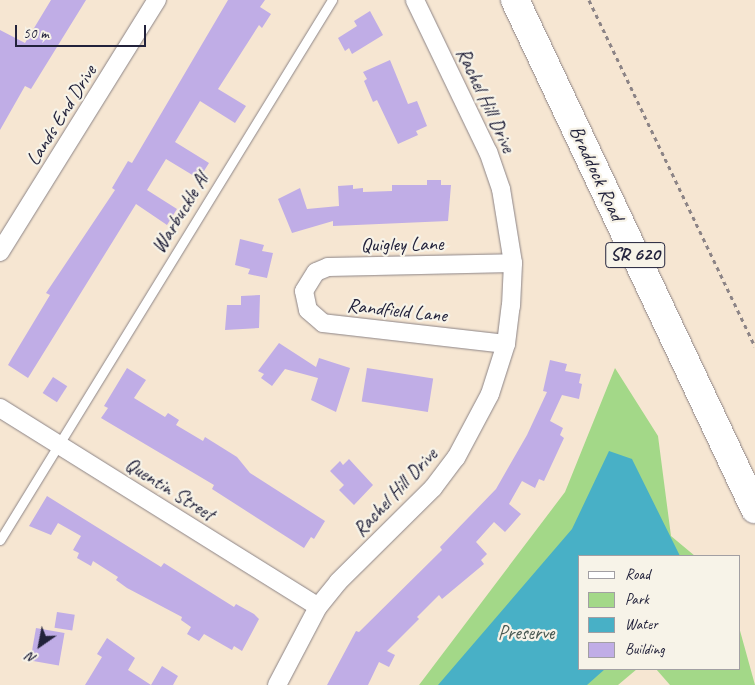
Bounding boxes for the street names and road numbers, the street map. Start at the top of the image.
street label: Rachel Hill Drive [451,44,521,156]
street label: Lands End Drive [21,60,101,170]
street label: Braddock Road [565,122,629,224]
street label: Warbuckle Al [147,169,213,257]
street label: Quigley Lane [361,231,443,257]
road number: SR 620 [605,238,665,272]
street label: Randfield Lane [346,293,448,327]
street label: Rachel Hill Drive [348,443,442,541]
street label: Quentin Street [121,452,219,526]

